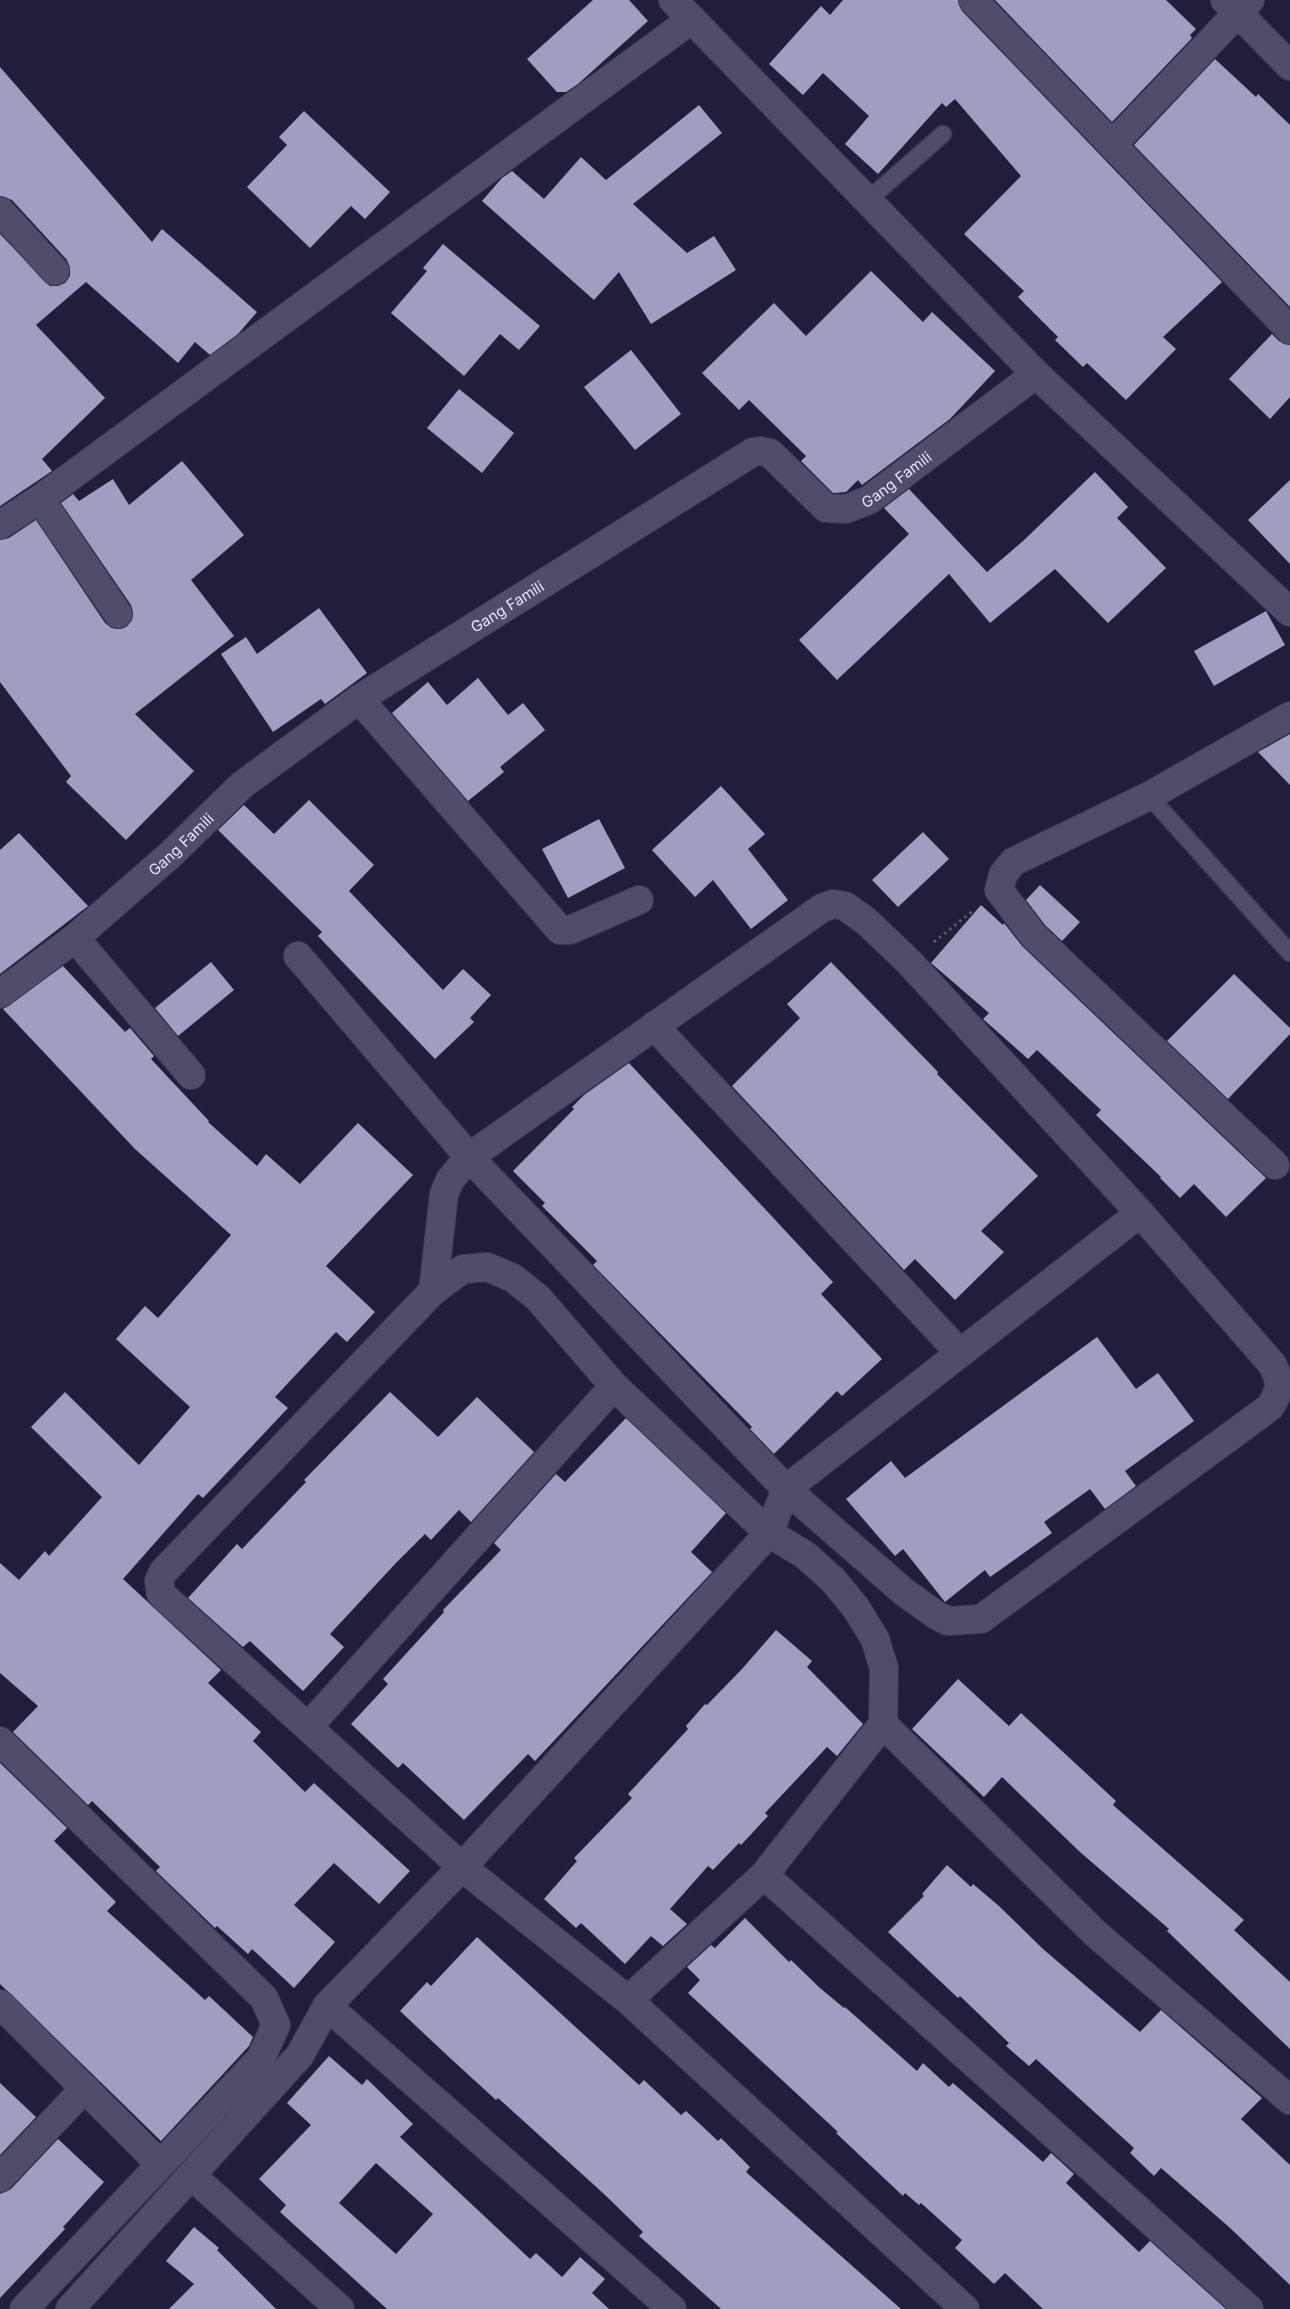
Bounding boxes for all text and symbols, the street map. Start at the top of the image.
street label: Gang Famili [859,447,935,512]
street label: Gang Famili [467,576,547,636]
street label: Gang Famili [144,809,217,879]

